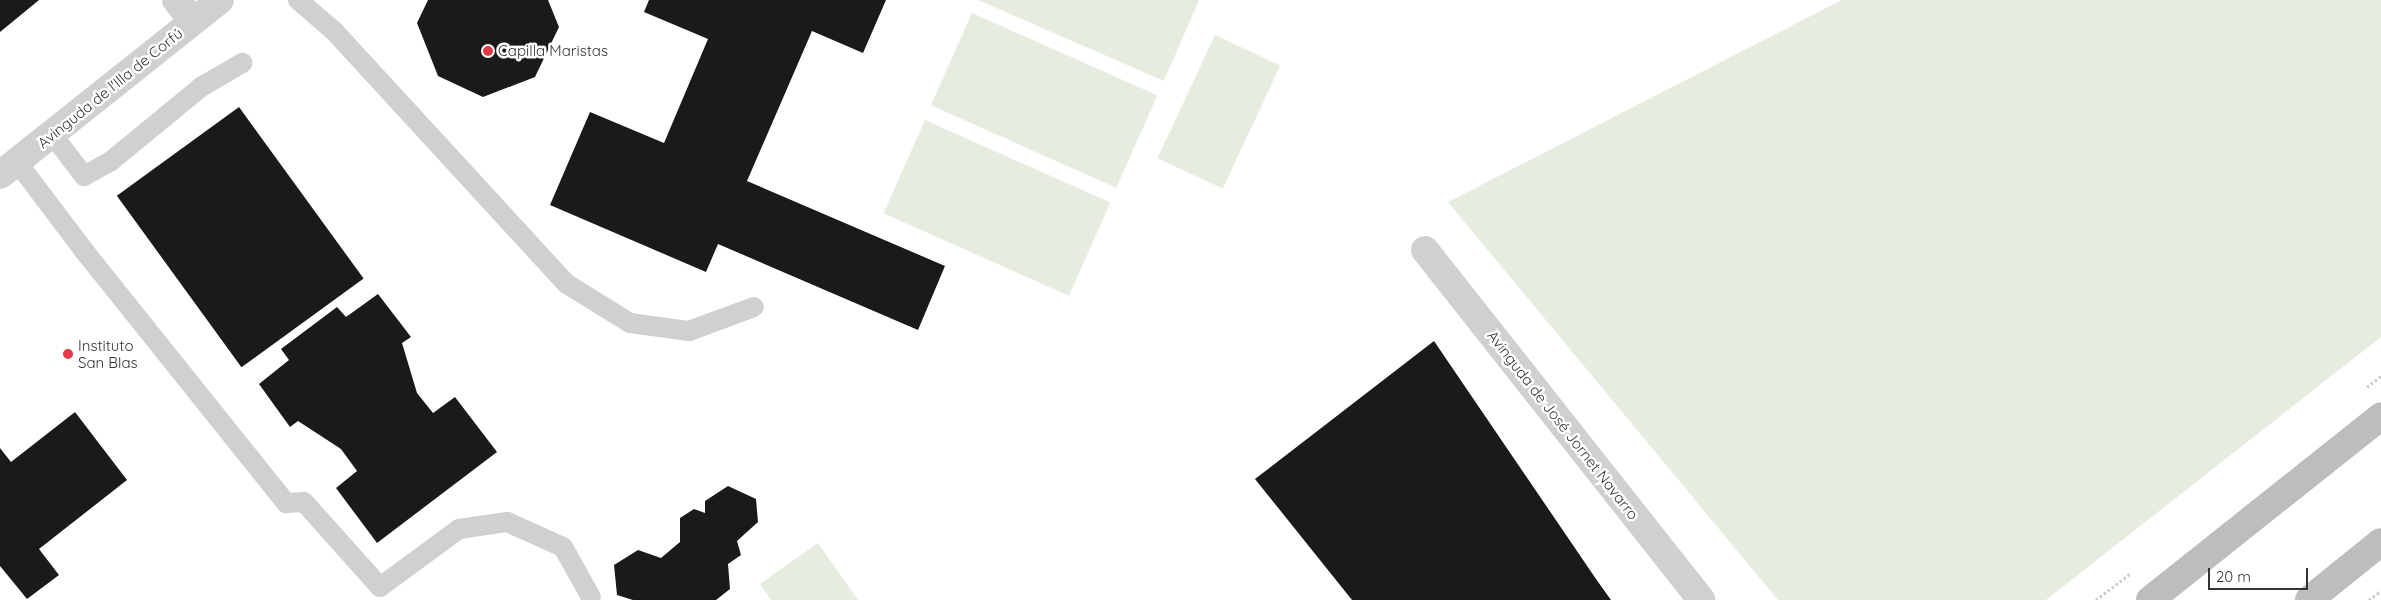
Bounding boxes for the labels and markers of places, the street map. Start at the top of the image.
place label: Capilla Maristas [498,42,608,60]
marker: Capilla Maristas [482,45,494,57]
place label: Instituto San Blas [78,336,138,371]
marker: Instituto San Blas [62,348,74,360]

